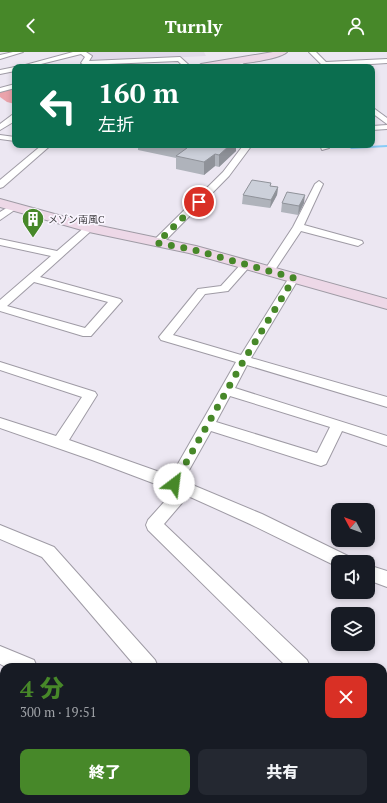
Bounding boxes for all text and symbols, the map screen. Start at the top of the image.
text: Turnly [165,14,222,38]
icon: back [20,15,42,37]
icon: person [345,15,367,37]
text: 160 m [98,74,179,111]
icon: left [32,80,84,132]
text: 左折 [98,112,134,136]
pin [182,185,216,219]
icon: arrive [188,191,210,213]
building icon: メゾン南風C [20,206,46,239]
place label: メゾン南風C [48,213,104,226]
position arrow [153,463,195,505]
north arrow [331,503,375,547]
map controls [331,503,375,651]
button: sound [331,555,375,599]
button: layers [331,607,375,651]
text: 4 分 [20,672,64,704]
button: close [325,676,367,718]
text: 300 m · 19:51 [20,703,97,721]
button: 終了 [20,749,190,795]
button: 共有 [198,749,367,795]

